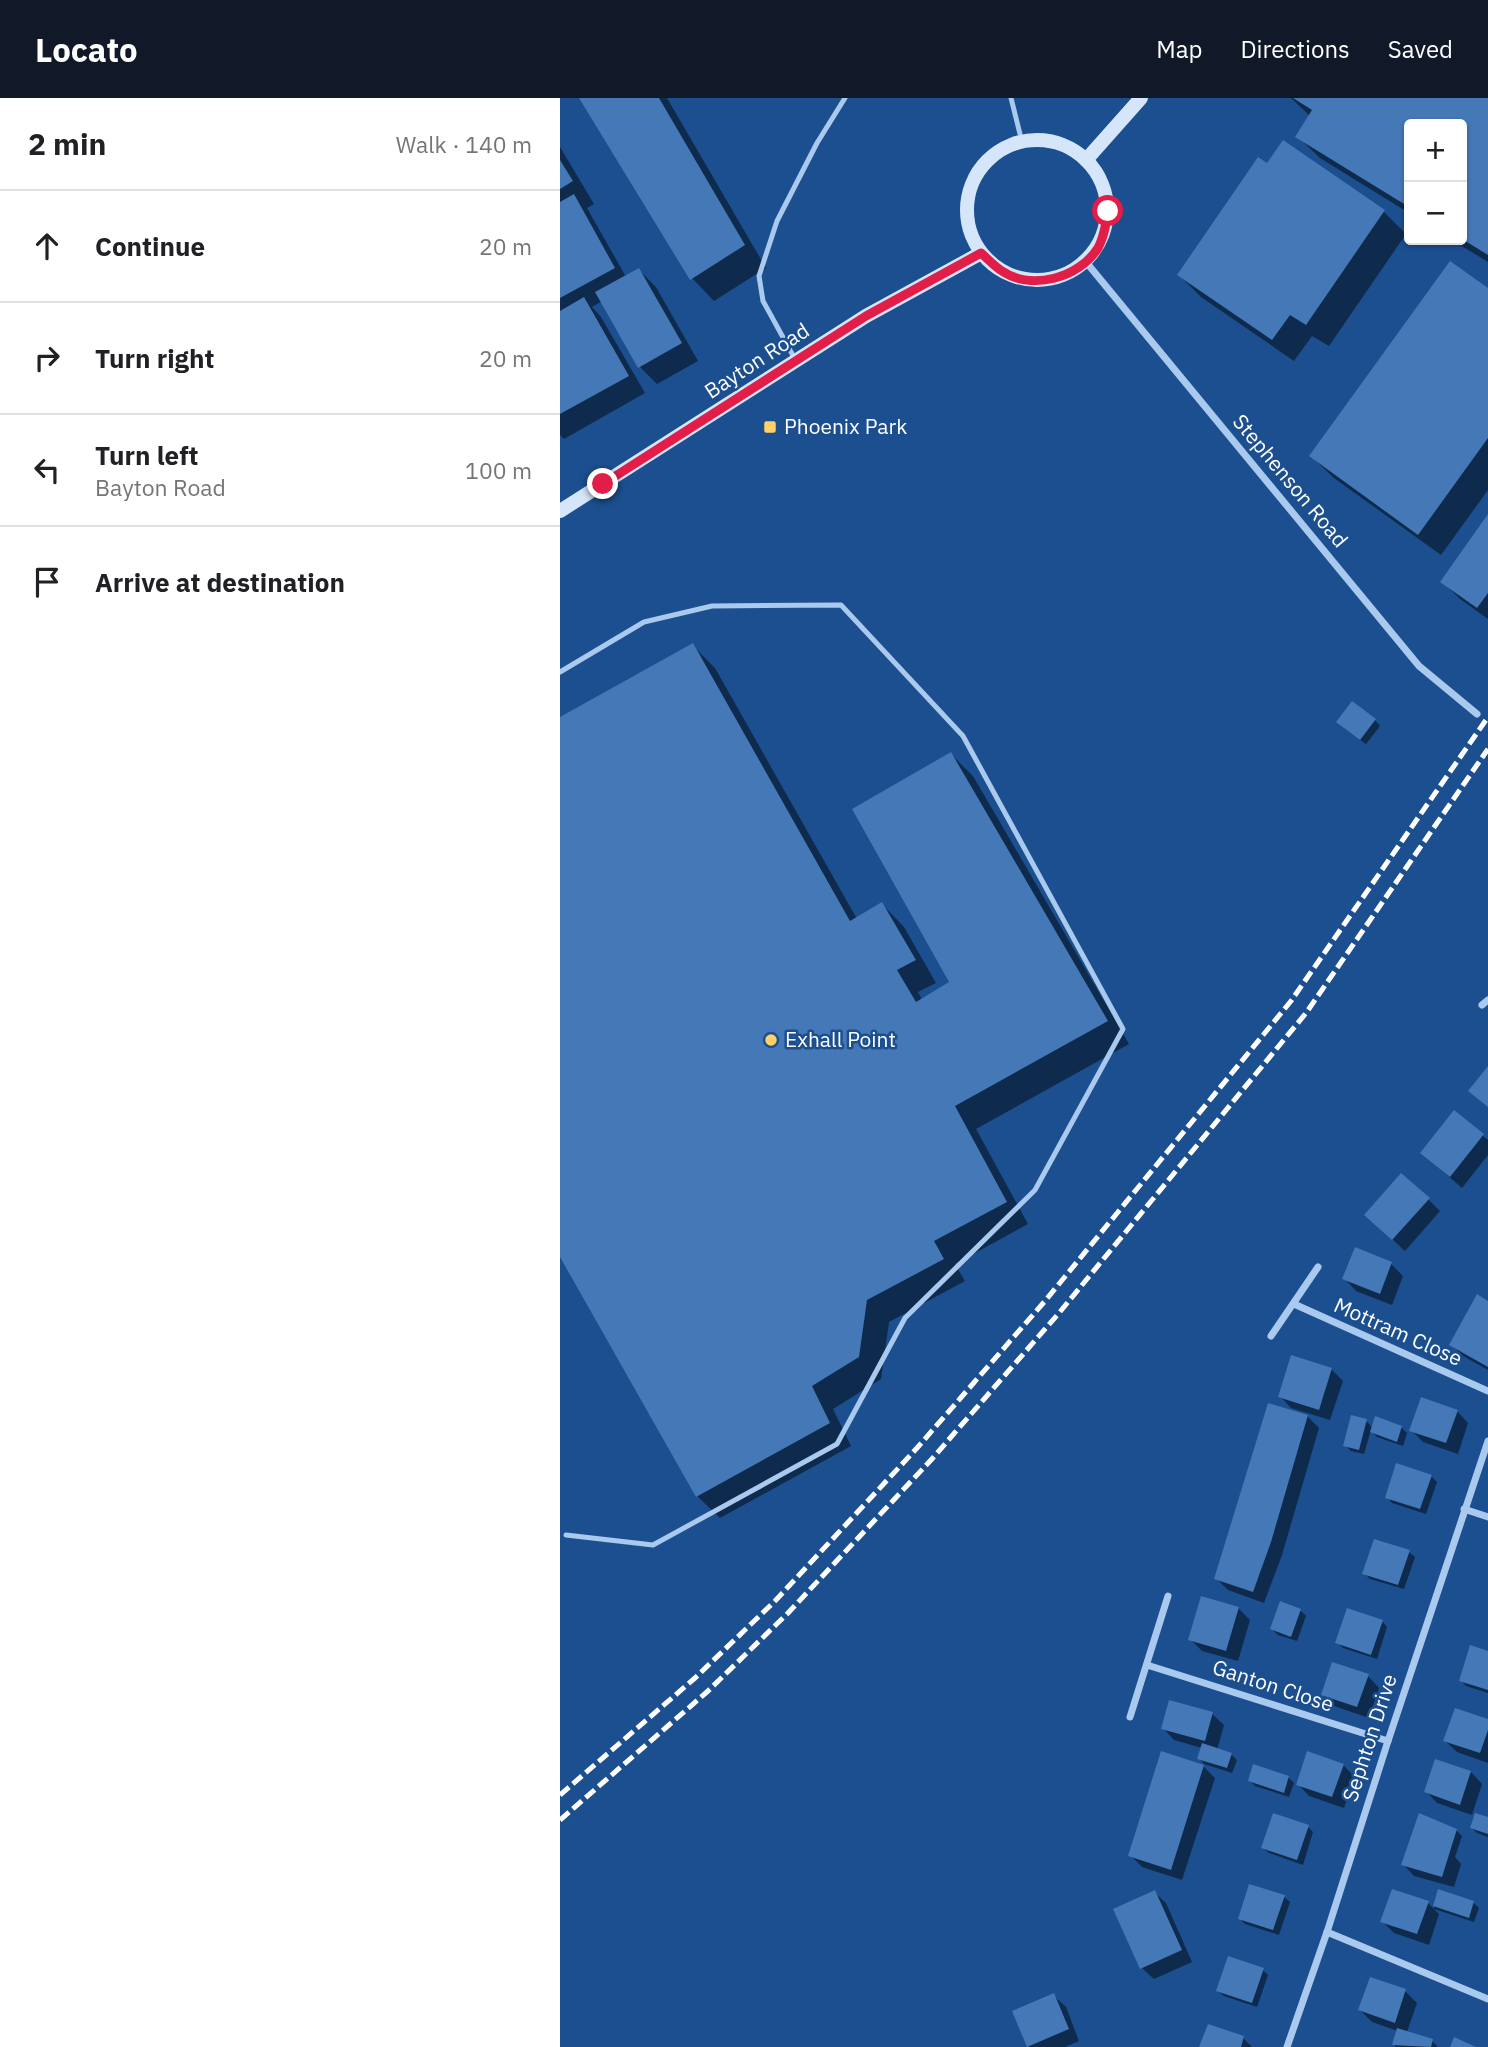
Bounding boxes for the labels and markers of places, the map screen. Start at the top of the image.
place label: Phoenix Park [784,412,907,440]
marker: Phoenix Park [762,419,778,435]
place label: Exhall Point [785,1025,896,1053]
marker: Exhall Point [763,1032,779,1048]

